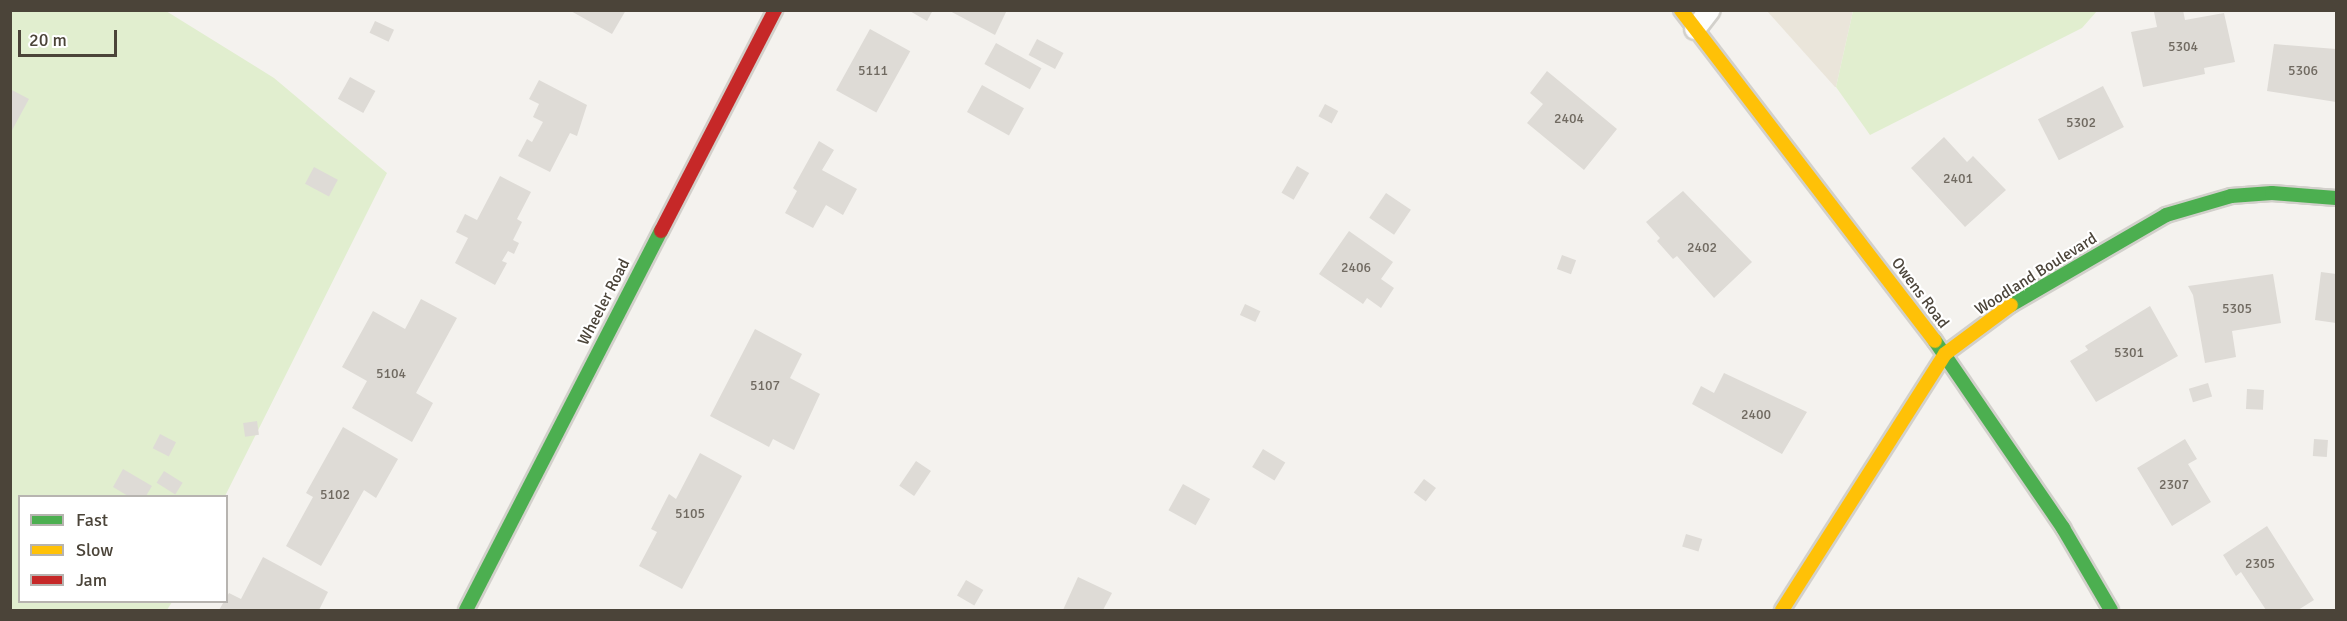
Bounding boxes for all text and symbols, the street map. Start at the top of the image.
scale bar [21,18,120,56]
text: 20 m [29,29,67,51]
house number: 5304 [2168,39,2198,55]
house number: 5111 [858,63,888,79]
house number: 5306 [2288,63,2318,79]
house number: 2404 [1554,111,1584,127]
house number: 5302 [2066,115,2096,131]
house number: 2401 [1943,171,1973,187]
street label: Woodland Boulevard [1971,229,2101,319]
house number: 2402 [1687,240,1717,256]
street label: Owens Road [1887,254,1953,332]
street label: Wheeler Road [574,256,634,348]
house number: 2406 [1341,260,1371,276]
house number: 5305 [2222,301,2252,317]
house number: 5301 [2114,345,2144,361]
house number: 5104 [376,366,406,382]
house number: 5107 [750,378,780,394]
house number: 2400 [1741,407,1771,423]
house number: 2307 [2159,477,2189,493]
house number: 5102 [320,487,350,503]
legend [18,495,228,603]
house number: 5105 [675,506,705,522]
text: Fast [76,509,108,531]
text: Slow [76,539,113,561]
house number: 2305 [2245,556,2275,572]
text: Jam [76,569,107,591]

